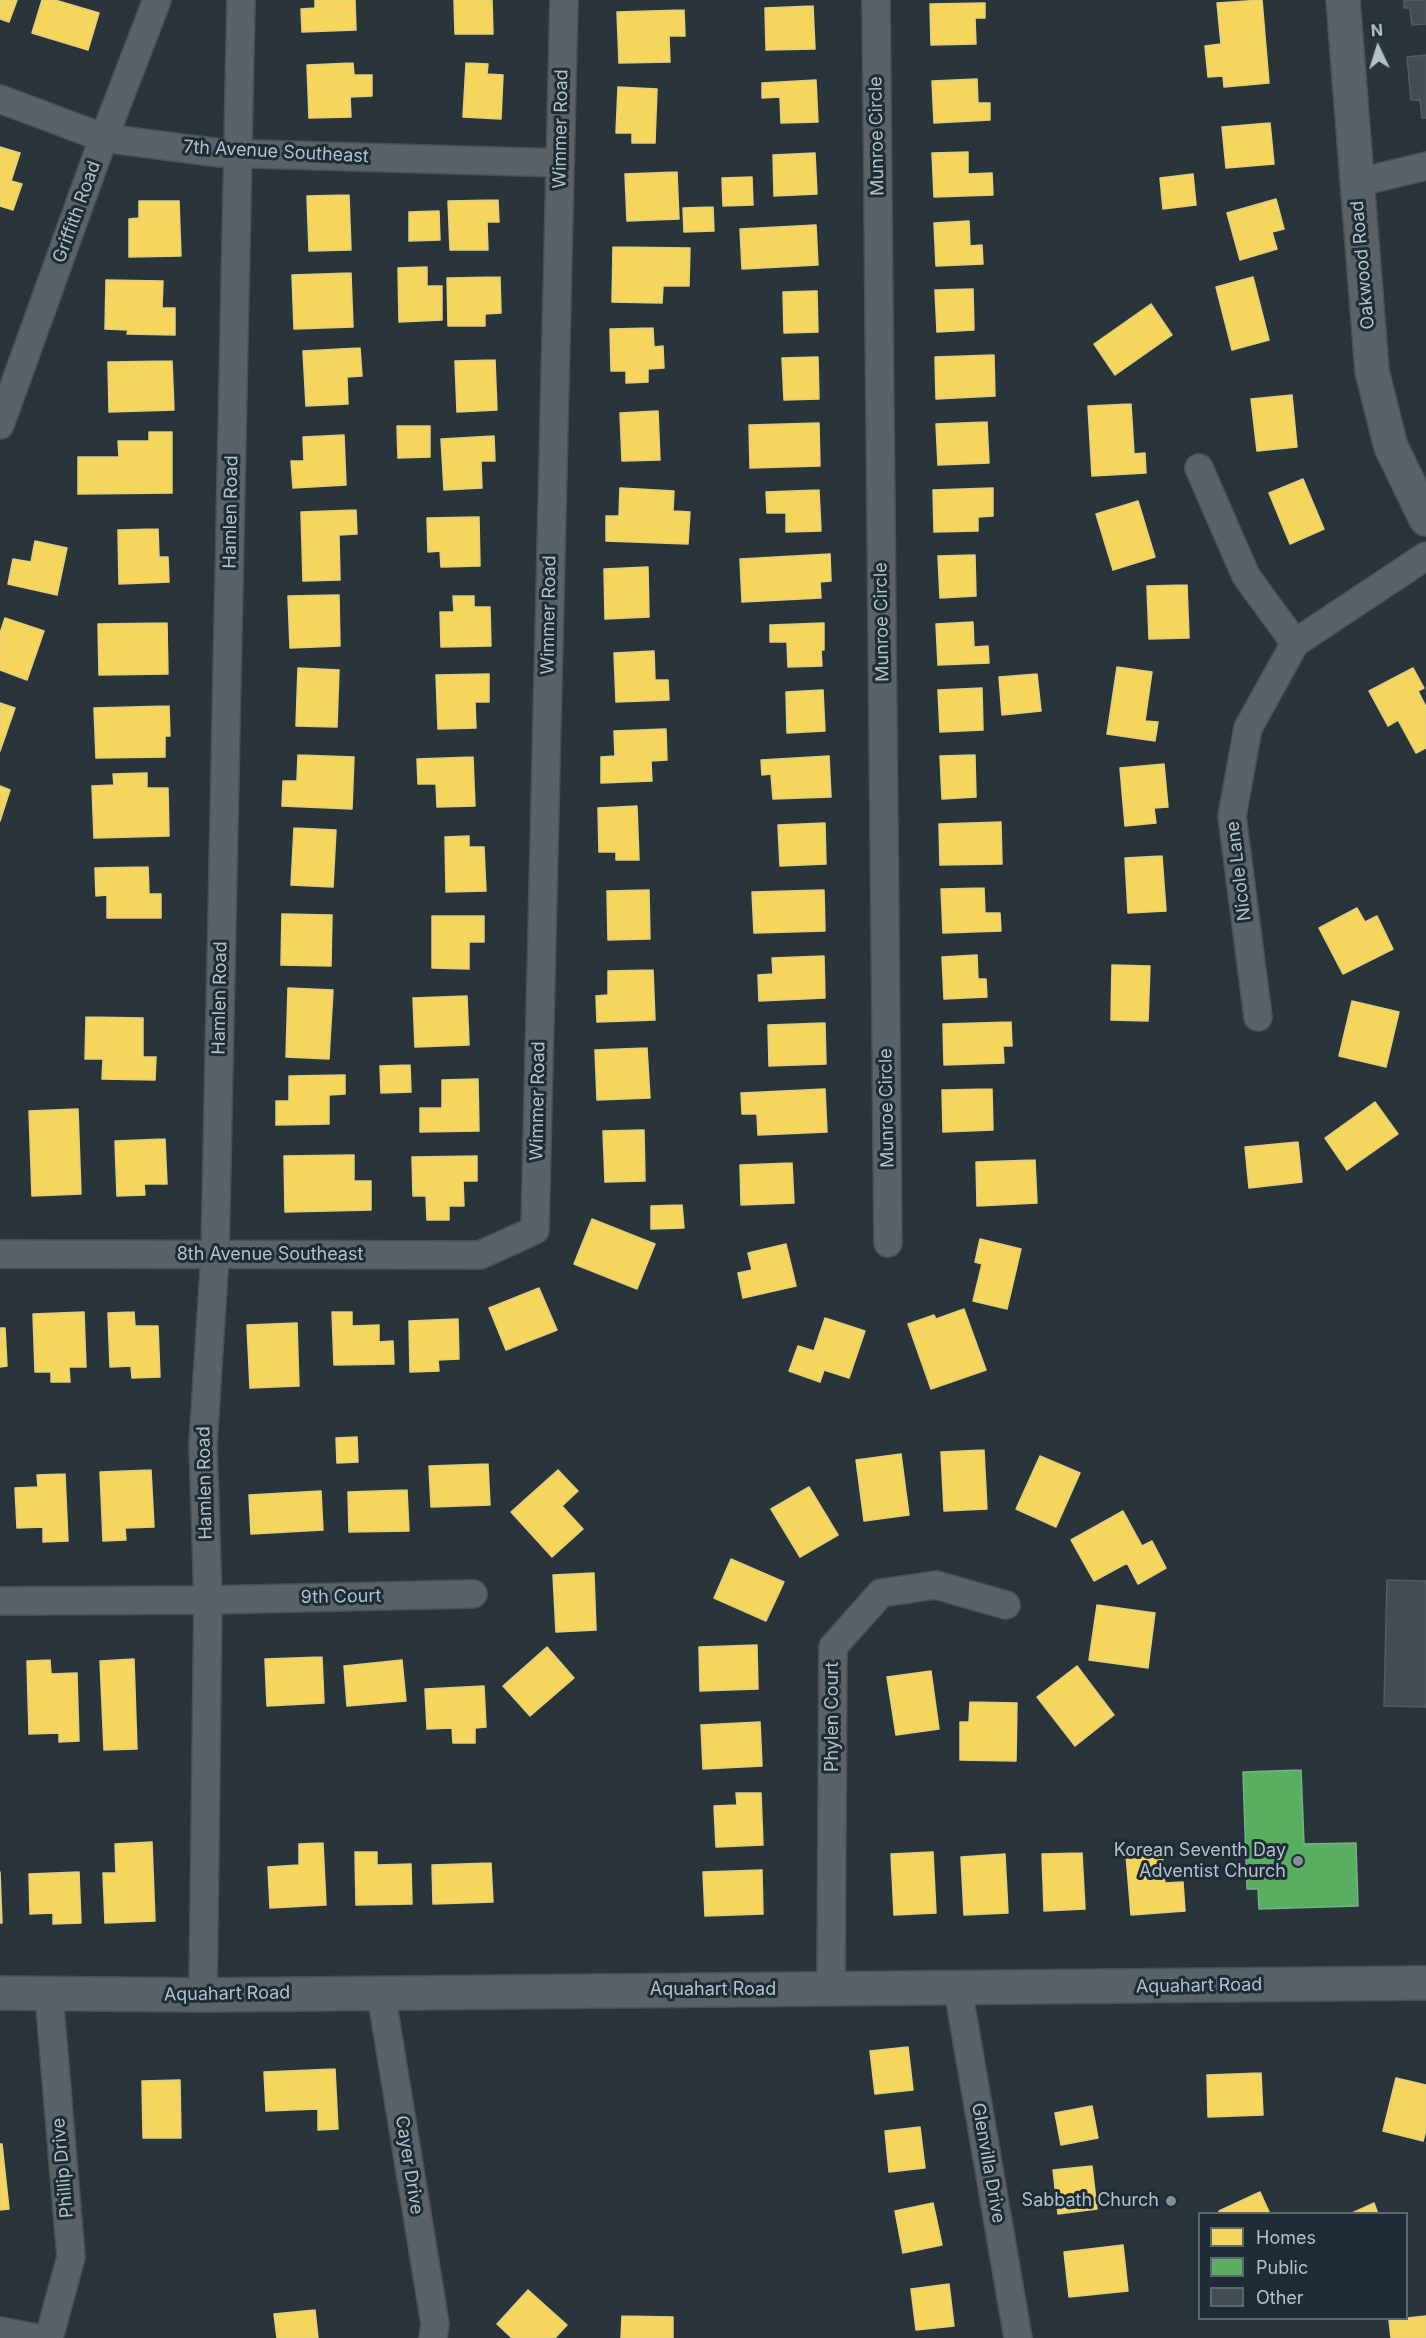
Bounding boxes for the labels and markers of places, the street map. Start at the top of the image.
place label: Korean Seventh Day Adventist Church [1114,1840,1286,1882]
marker: Korean Seventh Day Adventist Church [1291,1854,1305,1868]
place label: Sabbath Church [1022,2190,1159,2212]
marker: Sabbath Church [1164,2194,1178,2208]

